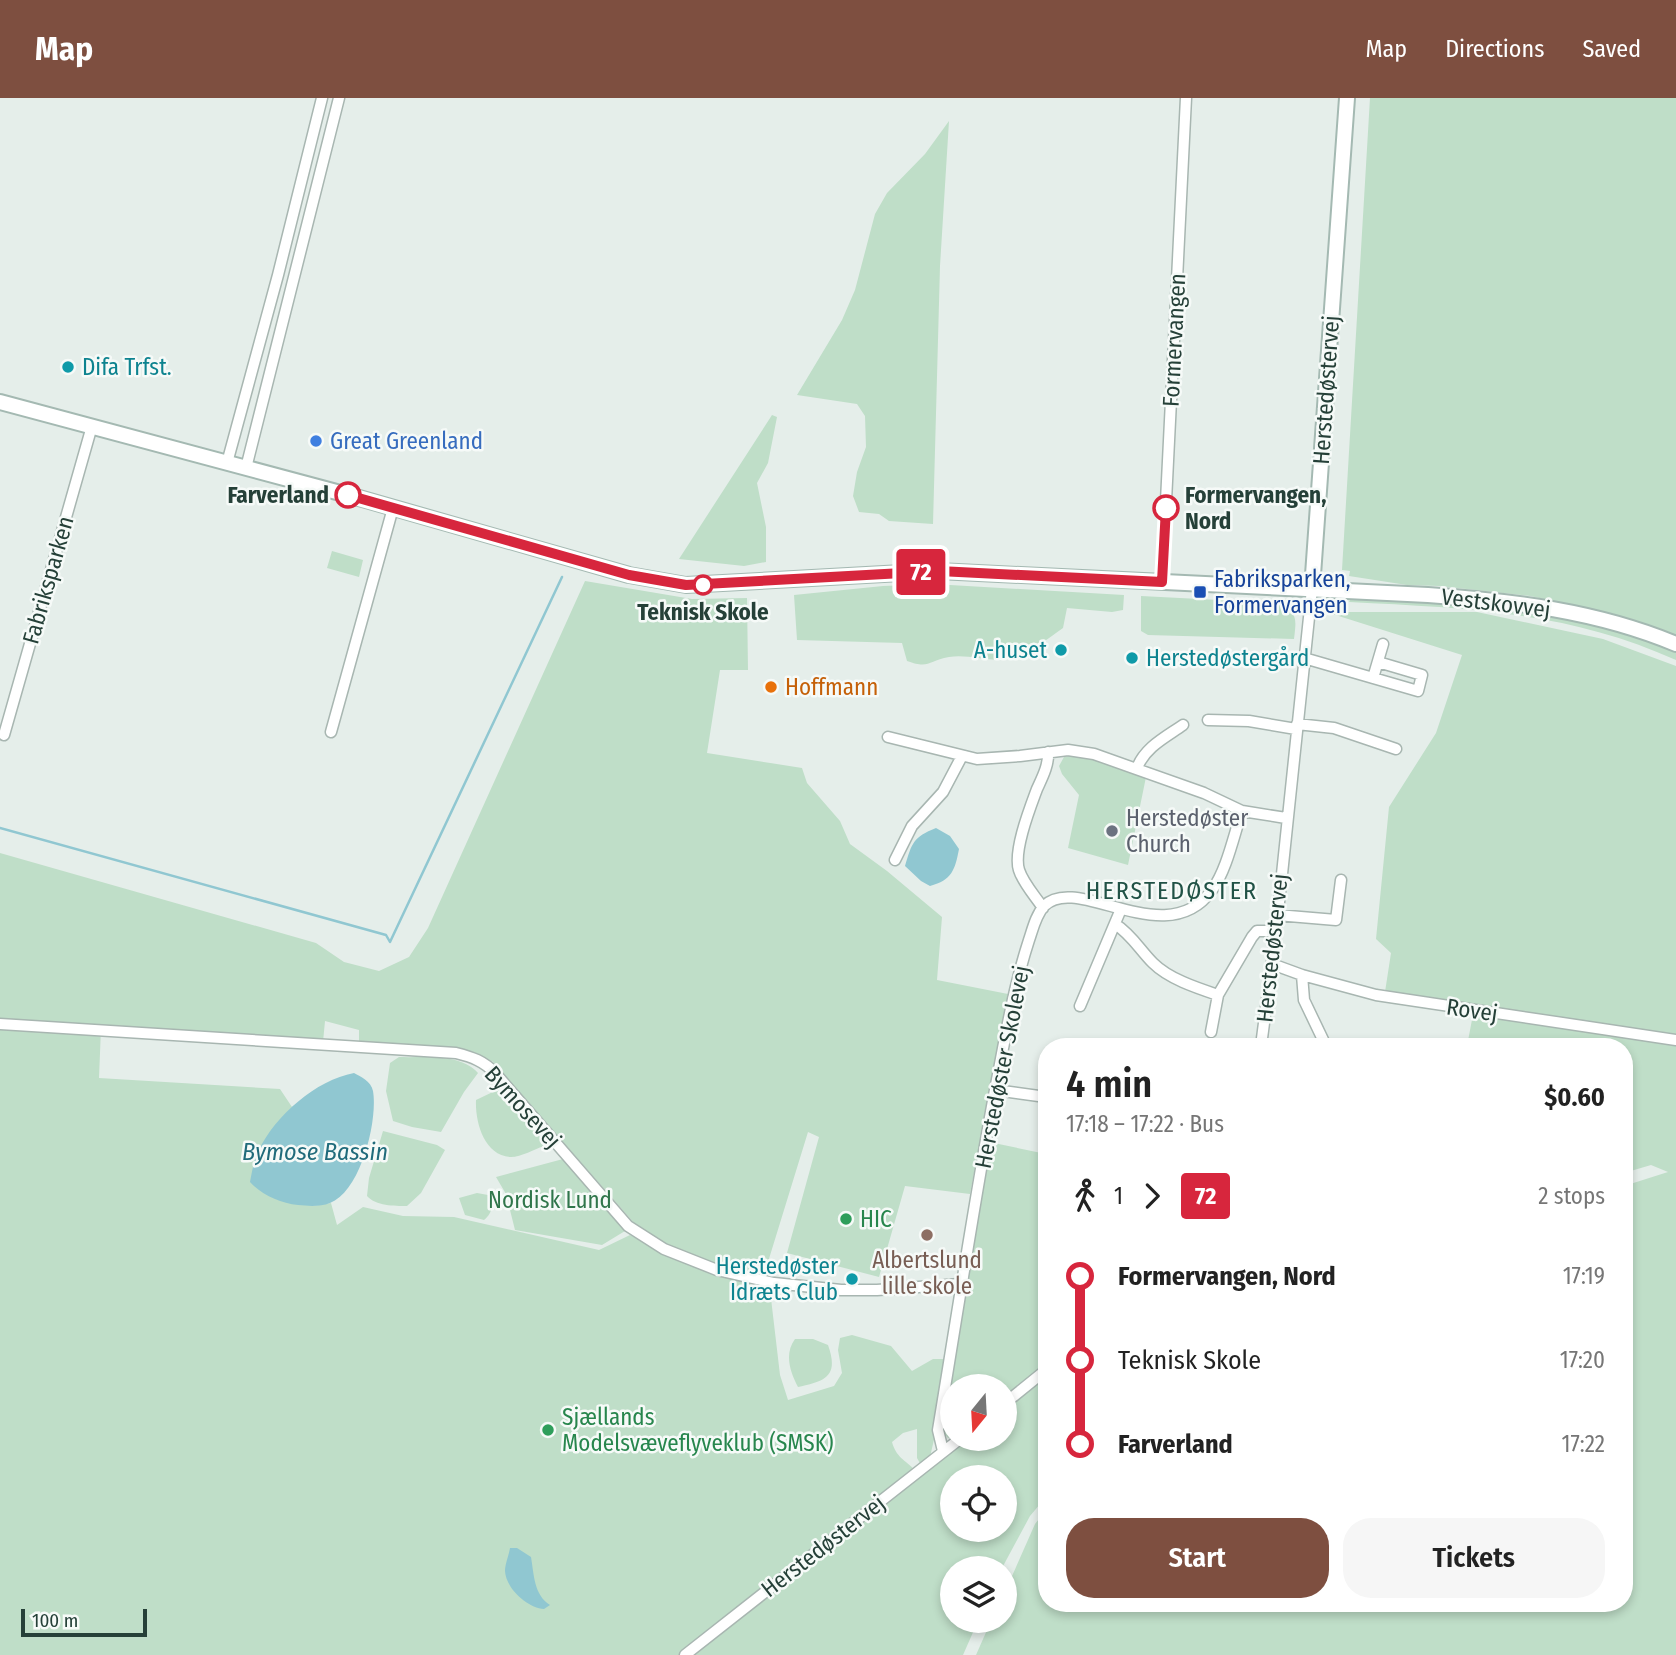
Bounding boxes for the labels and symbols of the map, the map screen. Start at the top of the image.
street label: Formervangen [1157,273,1191,407]
street label: Herstedøstervej [1307,314,1345,466]
place label: Difa Trfst. [82,353,172,381]
marker: Difa Trfst. [60,359,76,375]
place label: Great Greenland [330,427,483,455]
marker: Great Greenland [308,433,324,449]
place label: Farverland [228,481,329,509]
place label: Formervangen, Nord [1185,481,1326,535]
marker: Farverland [335,482,361,508]
marker: Formervangen, Nord [1153,495,1179,521]
street label: Fabriksparken [16,513,80,647]
line badge: 72 [890,549,953,595]
place label: Fabriksparken, Formervangen [1214,565,1351,619]
marker: Teknisk Skole [693,575,713,595]
street label: Vestskovvej [1440,582,1552,624]
marker: Fabriksparken, Formervangen [1192,584,1208,600]
place label: Teknisk Skole [637,598,769,626]
place label: A-huset [974,636,1047,664]
marker: A-huset [1053,642,1069,658]
place label: Herstedøstergård [1146,644,1309,672]
marker: Herstedøstergård [1124,650,1140,666]
place label: Hoffmann [785,673,878,701]
marker: Hoffmann [763,679,779,695]
place label: Herstedøster Church [1126,804,1248,858]
marker: Herstedøster Church [1104,823,1120,839]
street label: Herstedøstervej [1250,872,1294,1024]
district label: HERSTEDØSTER [1086,877,1258,905]
street label: Herstedøster Skolevej [969,963,1035,1171]
street label: Rovej [1445,993,1499,1027]
street label: Bymosevej [479,1060,567,1154]
water label: Bymose Bassin [242,1138,388,1166]
park label: Nordisk Lund [488,1186,612,1214]
place label: HIC [860,1205,892,1233]
marker: HIC [838,1211,854,1227]
marker: Albertslund lille skole [919,1227,935,1243]
place label: Albertslund lille skole [872,1246,982,1300]
place label: Herstedøster Idræts Club [716,1252,838,1306]
marker: Herstedøster Idræts Club [844,1271,860,1287]
north arrow [940,1374,1017,1451]
place label: Sjællands Modelsvæveflyveklub (SMSK) [562,1403,834,1457]
marker: Sjællands Modelsvæveflyveklub (SMSK) [540,1422,556,1438]
street label: Herstedøstervej [755,1489,891,1603]
scale bar [21,1606,147,1638]

